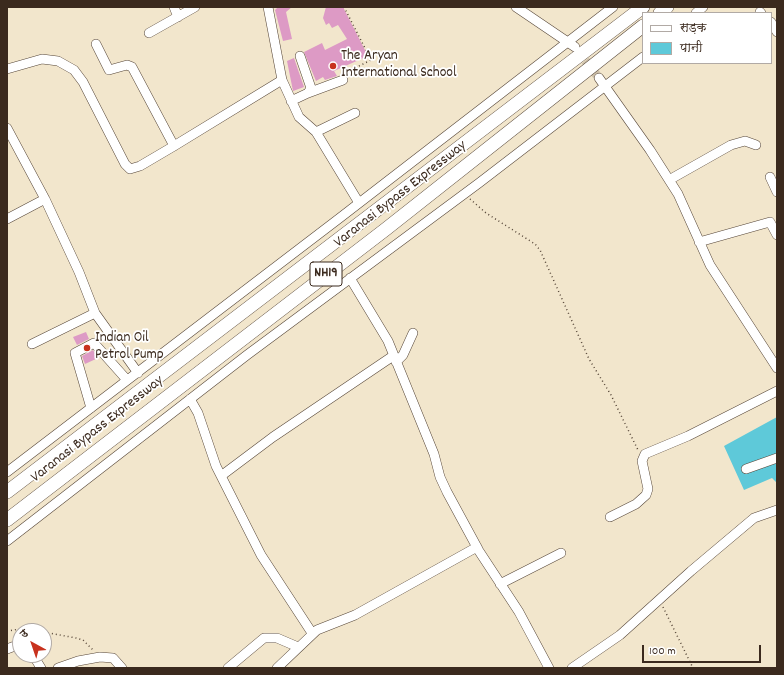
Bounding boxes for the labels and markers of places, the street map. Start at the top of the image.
place label: The Aryan International School [341,48,457,83]
marker: The Aryan International School [328,61,338,71]
place label: Indian Oil Petrol Pump [95,330,164,365]
marker: Indian Oil Petrol Pump [82,343,92,353]

